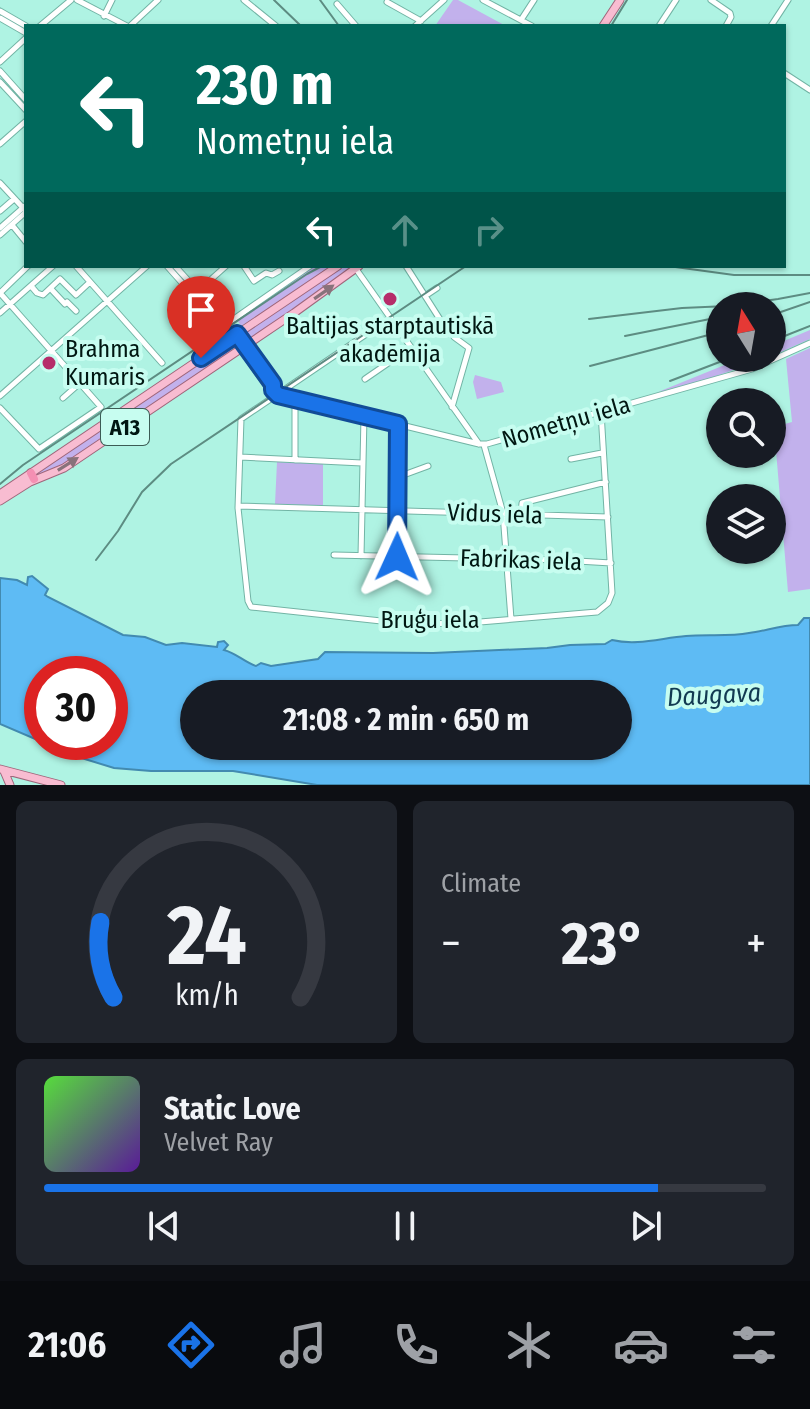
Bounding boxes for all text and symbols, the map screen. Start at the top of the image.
text: 230 m [196,52,333,119]
icon: left [64,56,168,160]
text: Nometņu iela [196,120,394,164]
icon: left [299,208,343,252]
icon: ahead [383,208,427,252]
icon: right [467,208,511,252]
pin [167,276,235,358]
one-way arrow [314,285,335,300]
icon: arrive [179,288,223,332]
marker: Baltijas starptautiskā akadēmija [381,290,399,308]
north arrow [706,292,786,372]
map controls [706,292,786,564]
place label: Baltijas starptautiskā akadēmija [286,312,494,368]
place label: Brahma Kumaris [65,335,145,391]
marker: Brahma Kumaris [40,354,58,372]
button: search [706,388,786,468]
street label: Nometņu iela [499,390,634,456]
road number: A13 [101,409,149,445]
one-way arrow [58,457,79,472]
button: layers [706,484,786,564]
street label: Vidus iela [447,498,543,530]
position arrow [355,515,439,599]
street label: Fabrikas iela [459,544,583,576]
street label: Bruģu iela [380,606,480,634]
speed limit sign: 30 [24,656,128,760]
water label: Daugava [666,677,762,713]
text: 21:08 · 2 min · 650 m [283,702,529,738]
text: Climate [441,868,521,899]
text: 24 [166,886,246,986]
text: 23° [561,908,646,980]
text: − [441,917,461,970]
text: + [746,917,766,970]
text: km/h [175,978,238,1013]
text: Static Love [164,1091,301,1127]
text: Velvet Ray [164,1127,273,1158]
icon: previous [142,1204,186,1248]
icon: pause [383,1204,427,1248]
icon: next [624,1204,668,1248]
icon: directions [163,1317,219,1373]
icon: music [275,1317,331,1373]
icon: phone [388,1317,444,1373]
icon: climate [501,1317,557,1373]
icon: car [613,1317,669,1373]
icon: filters [726,1317,782,1373]
text: 21:06 [28,1323,106,1367]

